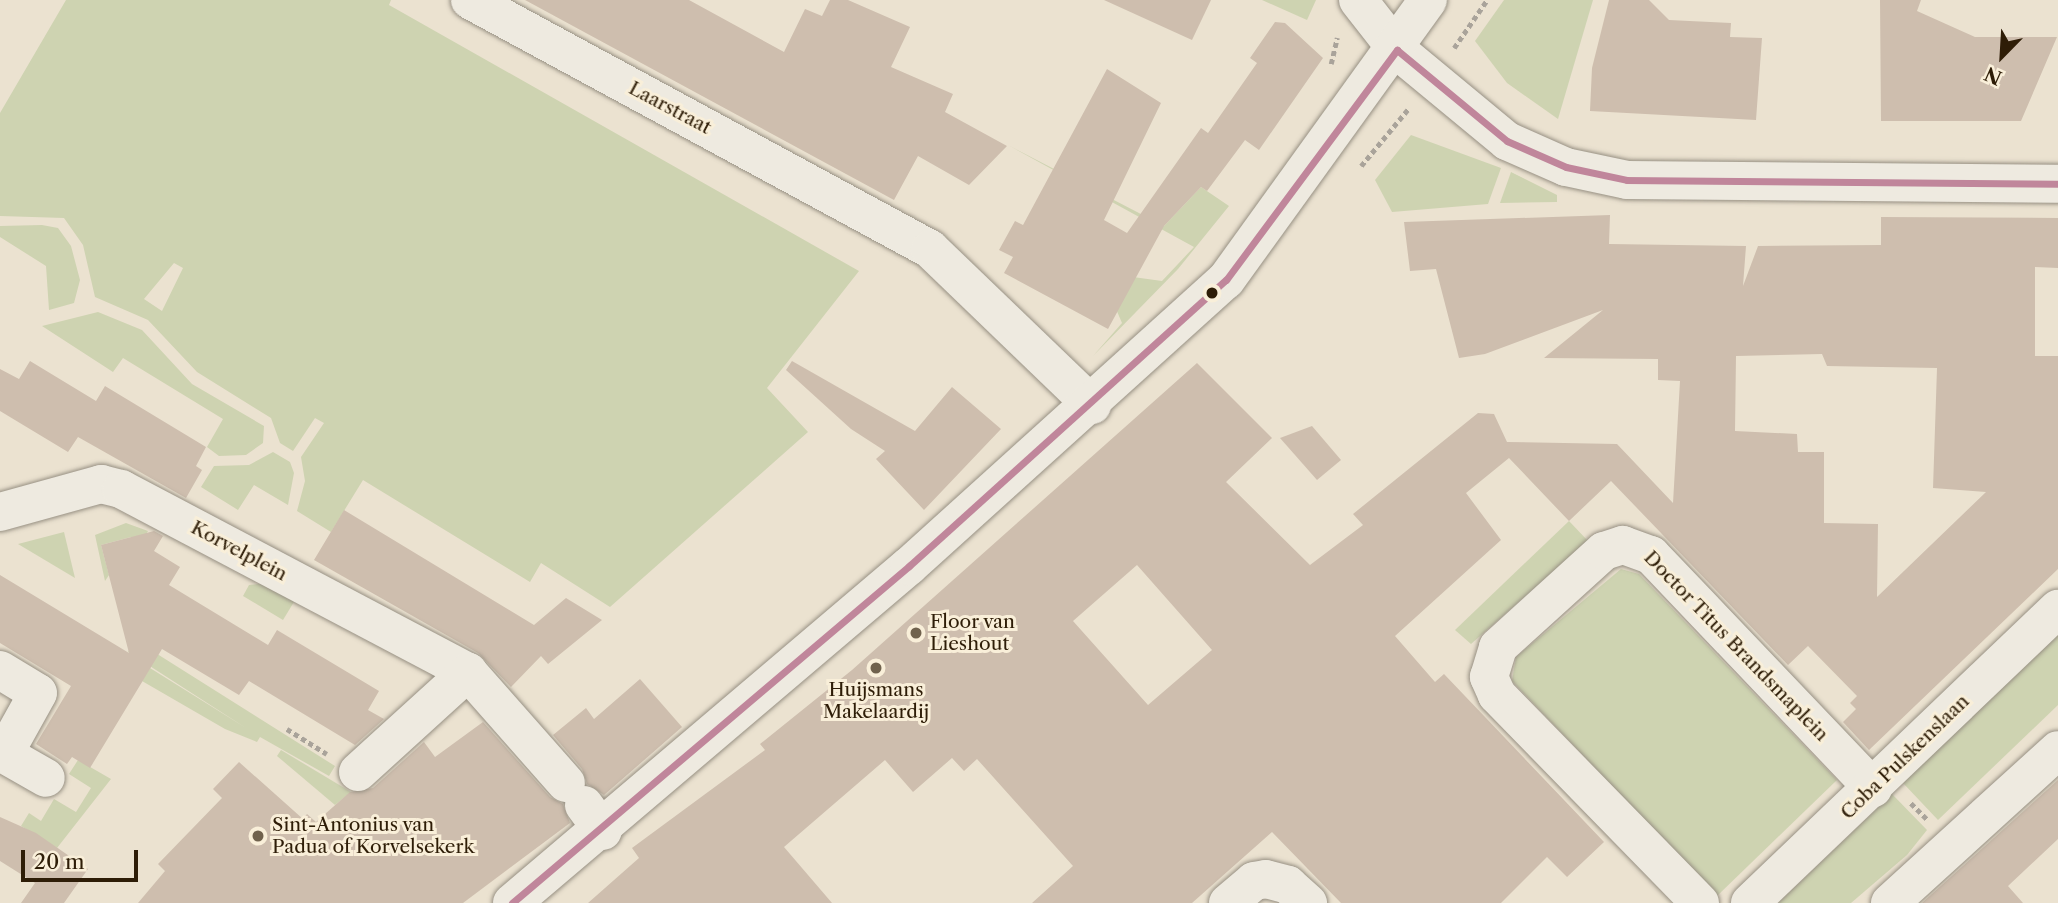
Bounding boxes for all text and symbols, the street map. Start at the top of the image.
north arrow [1967,21,2037,91]
text: N [1981,62,2005,90]
street label: Laarstraat [625,77,715,139]
unlabelled marker [1205,286,1219,300]
street label: Korvelplein [187,516,291,586]
street label: Doctor Titus Brandsmaplein [1639,546,1833,746]
place label: Floor van Lieshout [930,611,1016,655]
marker: Floor van Lieshout [908,625,924,641]
marker: Huijsmans Makelaardij [868,660,884,676]
place label: Huijsmans Makelaardij [823,679,929,723]
street label: Coba Pulskenslaan [1836,690,1974,824]
place label: Sint-Antonius van Padua of Korvelsekerk [272,814,475,858]
marker: Sint-Antonius van Padua of Korvelsekerk [250,828,266,844]
scale bar [24,836,142,880]
text: 20 m [34,849,85,874]

